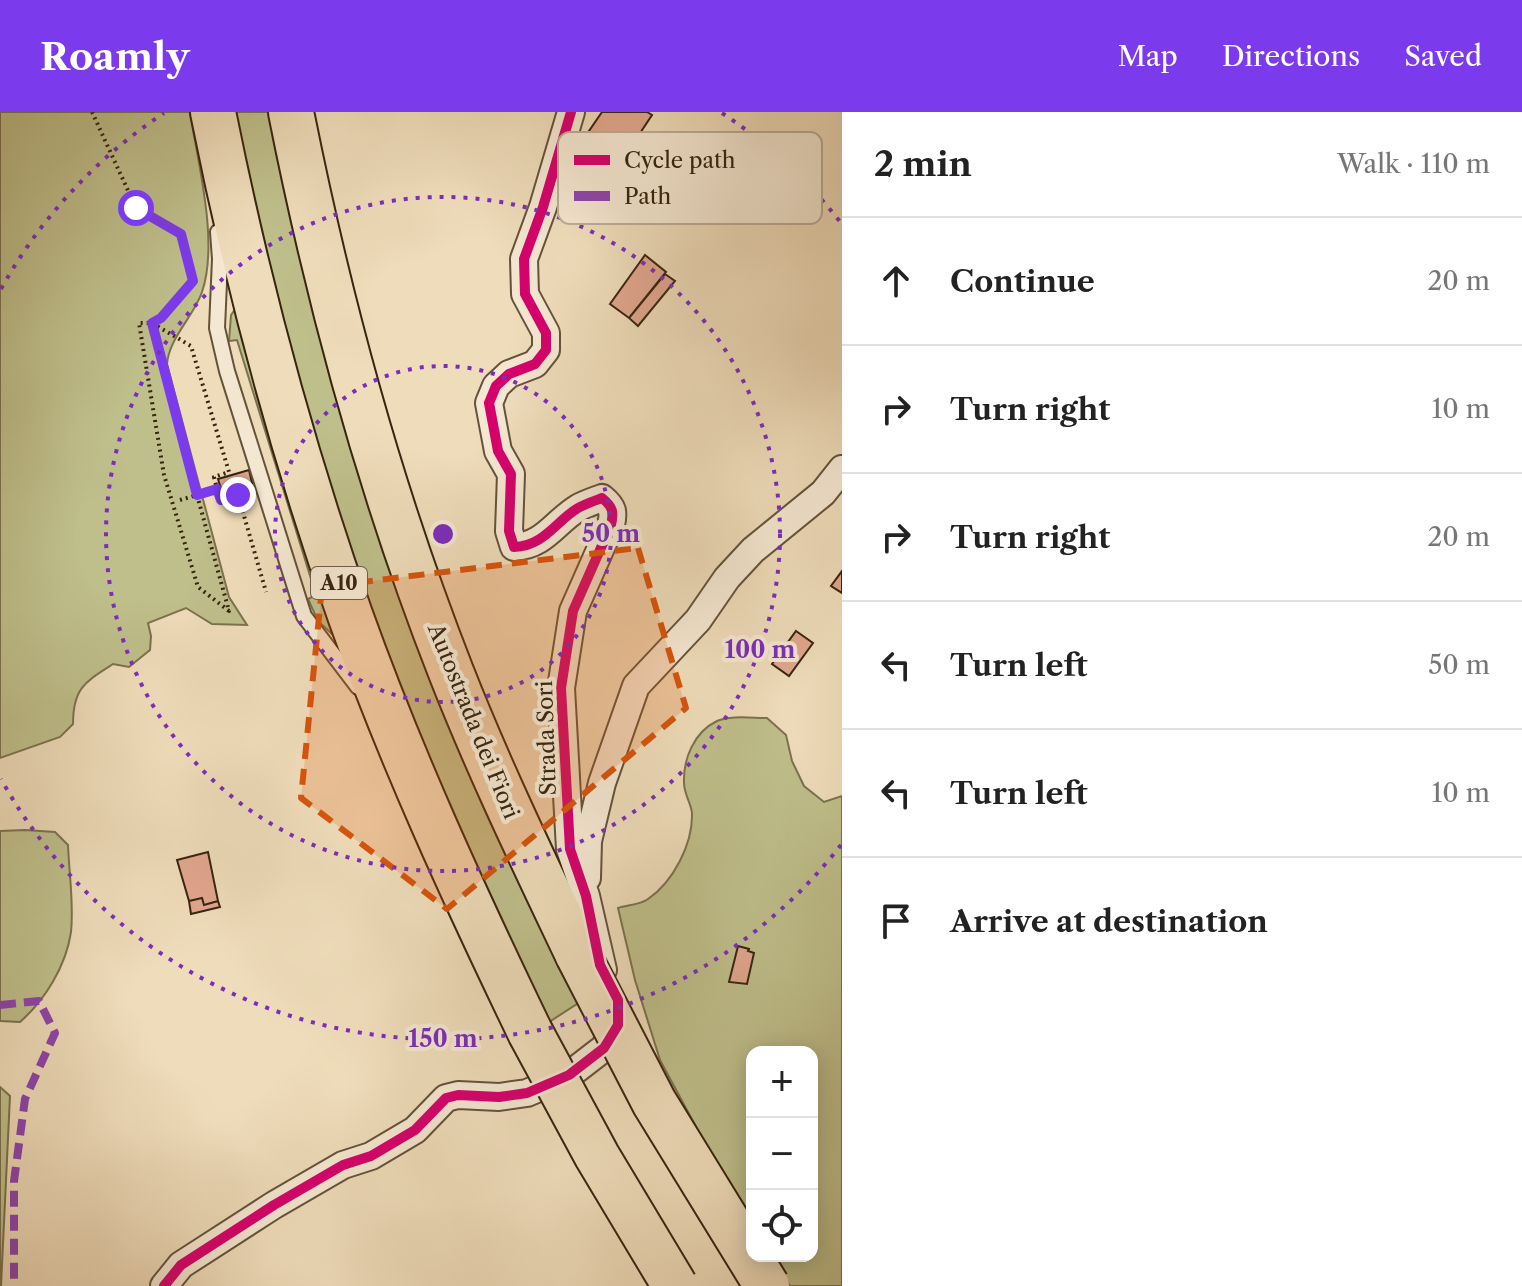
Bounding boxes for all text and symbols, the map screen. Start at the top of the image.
text: Roamly [40,33,189,80]
text: Map [1118,39,1178,73]
text: Directions [1222,39,1360,73]
text: Saved [1404,39,1482,73]
legend [558,132,822,224]
text: 2 min [874,143,972,185]
text: Cycle path [624,147,736,174]
text: Walk · 110 m [1337,148,1490,180]
text: Path [624,183,672,210]
route start [118,190,154,226]
icon: ahead [874,259,918,303]
text: Continue [950,263,1095,300]
text: 20 m [1427,265,1490,297]
icon: right [874,387,918,431]
text: Turn right [950,391,1110,428]
text: 10 m [1431,393,1490,425]
route end [220,477,256,513]
icon: right [874,515,918,559]
text: 50 m [582,519,640,548]
text: Turn right [950,519,1110,556]
centre of rings [429,520,457,548]
text: 20 m [1427,521,1490,553]
road number: A10 [311,567,367,599]
street label: Autostrada dei Fiori [422,619,525,823]
text: 100 m [724,635,796,664]
icon: left [874,643,918,687]
text: Turn left [950,647,1087,684]
text: 50 m [1428,649,1490,681]
street label: Strada Sori [531,680,562,796]
icon: left [874,771,918,815]
text: Turn left [950,775,1087,812]
text: 10 m [1431,777,1490,809]
icon: arrive [874,899,918,943]
text: Arrive at destination [950,903,1268,940]
text: 150 m [408,1024,478,1053]
map controls [746,1046,818,1262]
button: + [746,1046,818,1118]
button: − [746,1118,818,1190]
button: locate [746,1190,818,1262]

